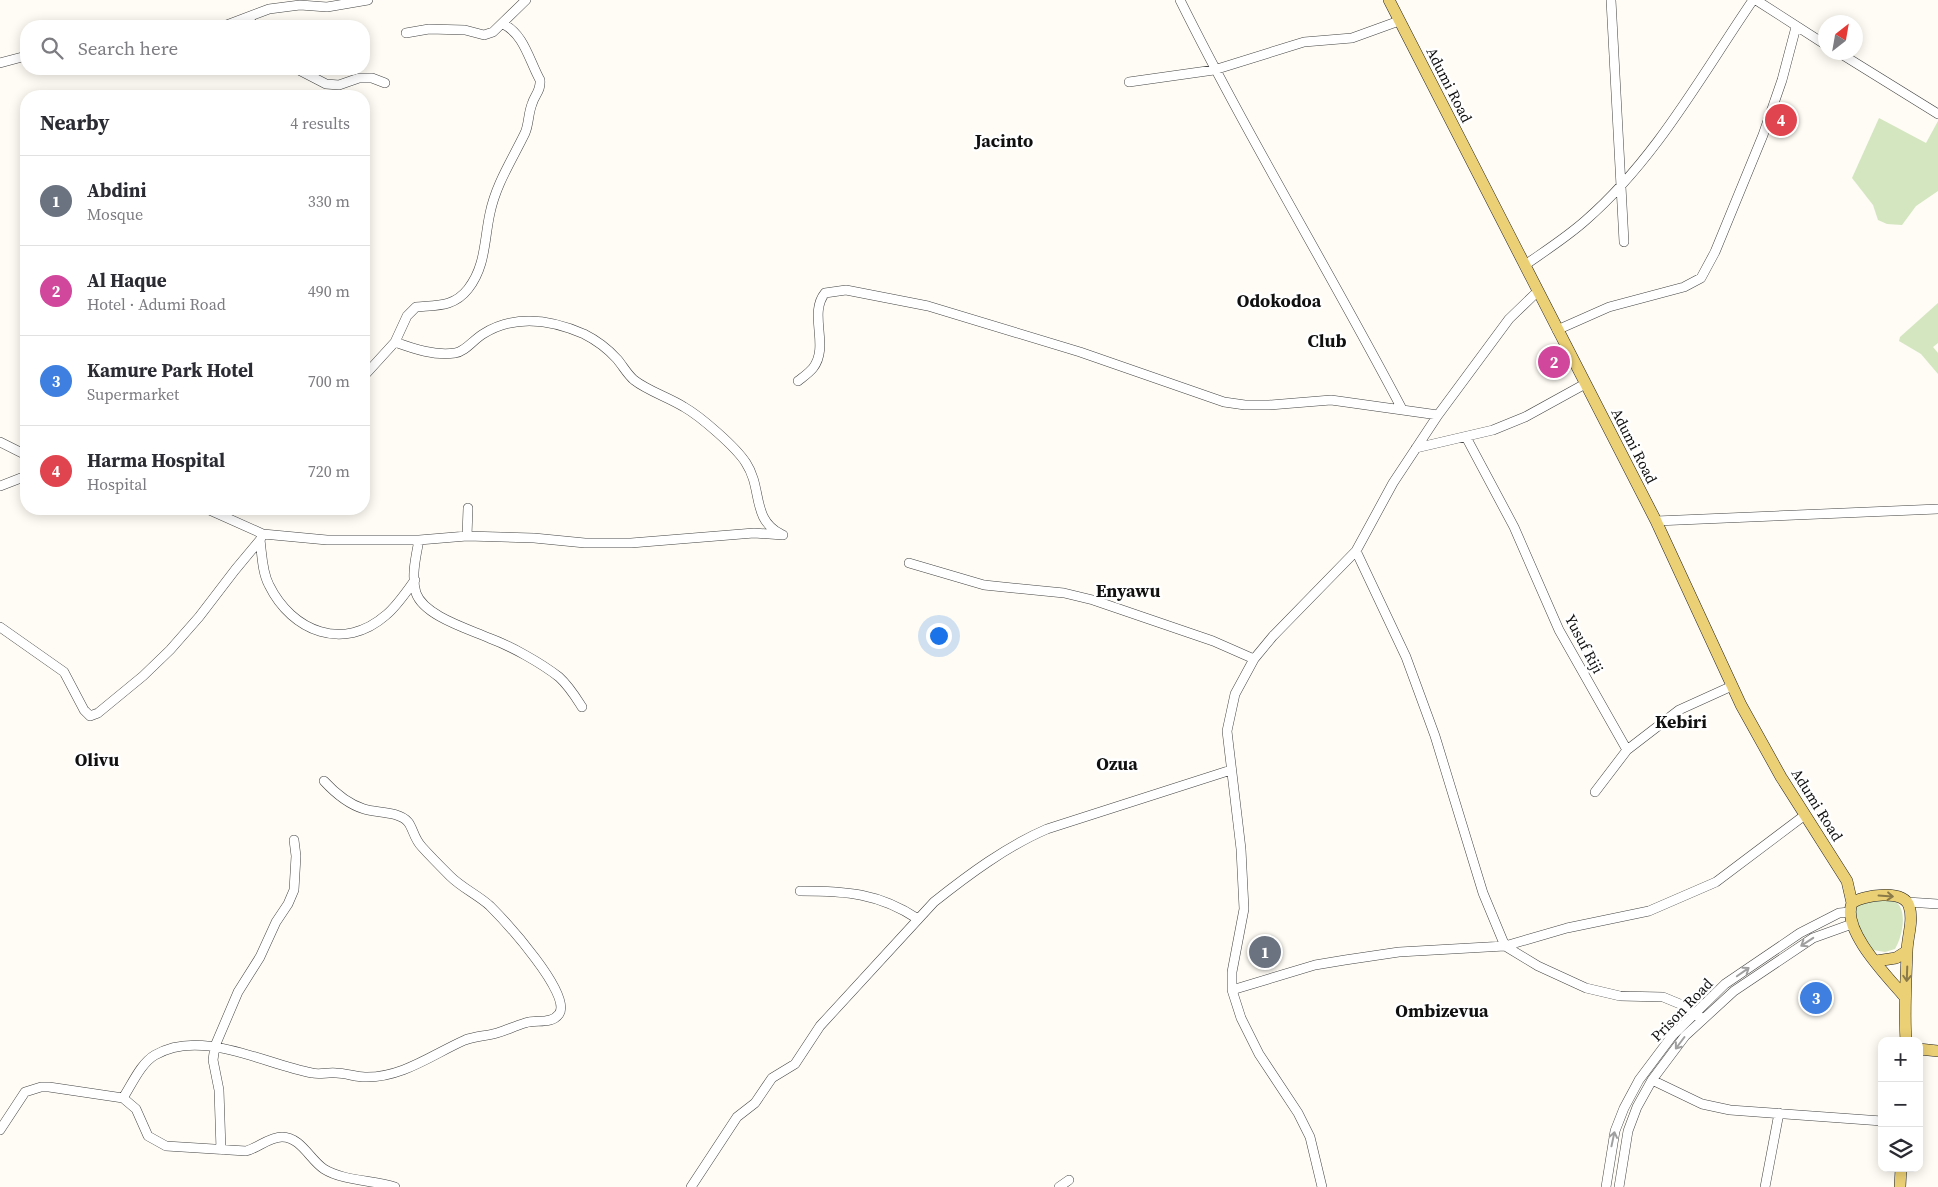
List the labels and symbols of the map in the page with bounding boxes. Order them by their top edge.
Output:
north arrow [1818,15,1863,60]
street label: Adumi Road [1421,43,1478,127]
pin: 4 [1765,101,1797,139]
district label: Jacinto [974,128,1033,153]
district label: Odokodoa [1237,288,1322,313]
district label: Club [1308,328,1346,353]
pin: 2 [1538,343,1570,381]
street label: Adumi Road [1606,404,1663,488]
district label: Enyawu [1096,578,1160,603]
street label: Yusuf Riji [1560,611,1609,677]
your location [926,623,952,649]
district label: Kebiri [1655,709,1707,734]
district label: Olivu [75,747,119,772]
district label: Ozua [1096,751,1138,776]
street label: Adumi Road [1787,764,1848,846]
one-way arrow [1878,892,1894,901]
pin: 1 [1249,933,1281,971]
one-way arrow [1800,937,1814,947]
one-way arrow [1902,965,1912,981]
one-way arrow [1736,967,1750,977]
street label: Prison Road [1646,973,1718,1046]
pin: 3 [1800,979,1832,1017]
district label: Ombizevua [1395,998,1489,1023]
one-way arrow [1675,1036,1685,1050]
one-way arrow [1609,1131,1619,1147]

